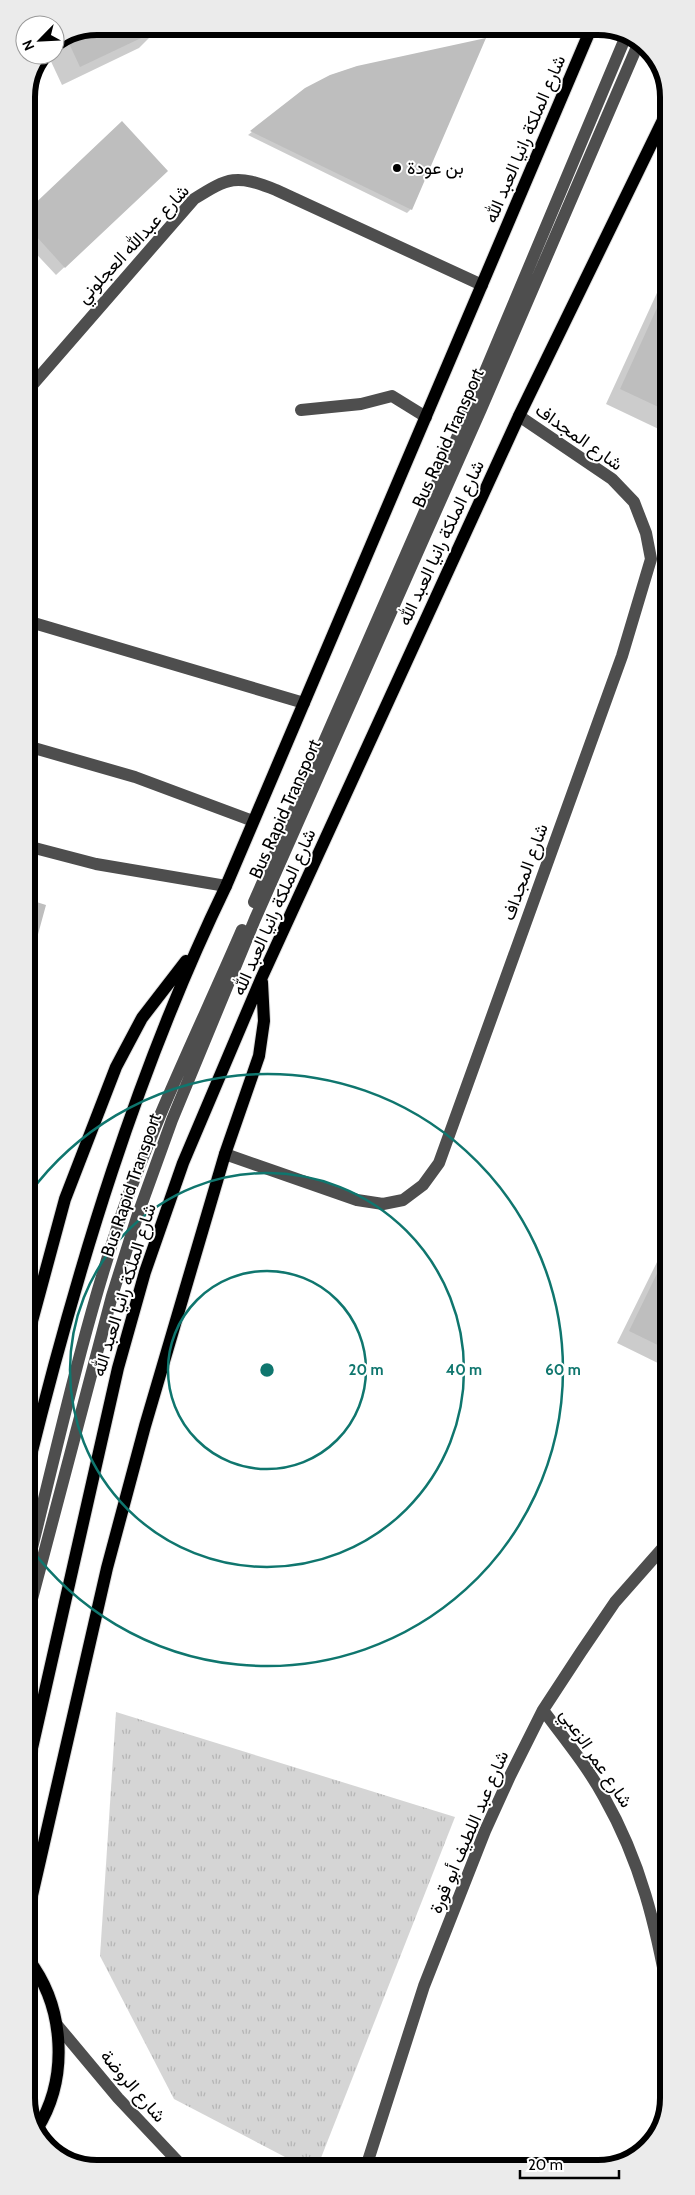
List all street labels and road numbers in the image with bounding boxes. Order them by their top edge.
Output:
street label: شارع الملكة رانيا العبد الله [480,52,571,227]
street label: شارع عبدالله العجلوني [72,180,197,311]
street label: Bus Rapid Transport [407,365,489,511]
street label: شارع المجداف [531,399,627,476]
street label: شارع الملكة رانيا العبد الله [393,457,490,630]
street label: Bus Rapid Transport [244,736,326,882]
street label: شارع المجداف [497,821,554,924]
street label: شارع الملكة رانيا العبد الله [227,825,322,999]
street label: Bus Rapid Transport [96,1110,166,1260]
street label: شارع الملكة رانيا العبد الله [87,1201,162,1380]
street label: شارع عمر الزعبي [551,1704,637,1814]
street label: شارع عبد اللطيف أبو قورة [425,1747,514,1917]
street label: شارع الروضة [95,2045,170,2127]

